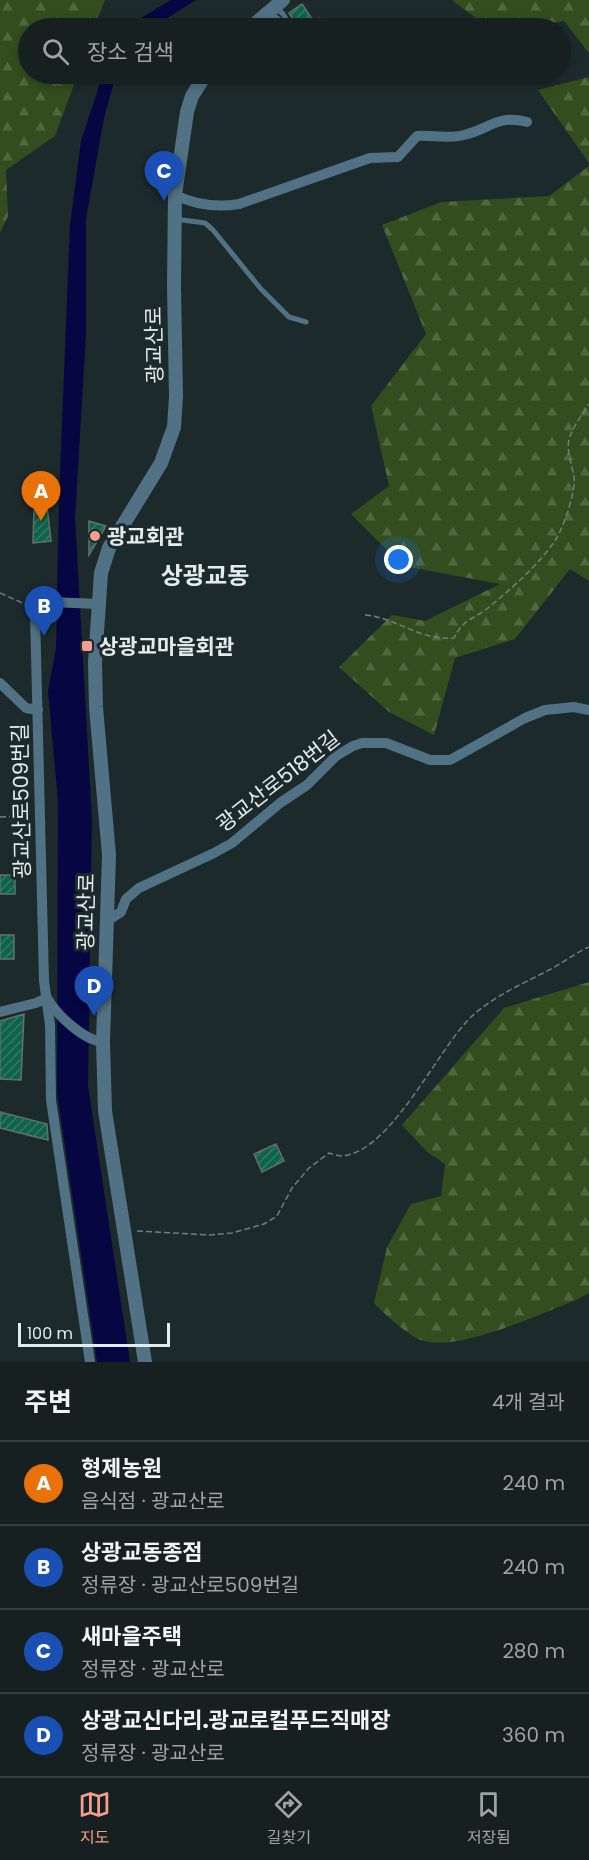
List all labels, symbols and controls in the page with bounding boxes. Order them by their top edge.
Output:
search box [18,18,571,84]
icon: search [39,35,72,68]
text: 장소 검색 [87,37,174,68]
pin: C [144,152,184,201]
street label: 광교산로 [139,306,169,384]
pin: A [22,472,60,521]
place label: 광교회관 [107,522,184,551]
marker: 광교회관 [88,529,102,543]
your location [384,545,413,574]
district label: 상광교동 [161,559,249,592]
pin: B [24,586,63,636]
place label: 상광교마을회관 [99,632,234,661]
marker: 상광교마을회관 [80,639,94,653]
street label: 광교산로509번길 [5,723,37,879]
street label: 광교산로518번길 [210,724,346,838]
street label: 광교산로 [71,873,101,951]
pin: D [74,966,113,1016]
scale bar [18,1320,170,1348]
text: 100 m [27,1322,73,1345]
text: 주변 [24,1384,72,1420]
text: 4개 결과 [492,1388,565,1416]
text: 형제농원 [81,1453,162,1484]
text: A [36,1469,51,1497]
text: 240 m [502,1469,565,1497]
text: 음식점 · 광교산로 [81,1487,225,1515]
text: 상광교동종점 [81,1537,202,1568]
text: B [37,1553,50,1581]
text: 240 m [502,1553,565,1581]
text: 정류장 · 광교산로509번길 [81,1571,299,1599]
text: 새마을주택 [81,1621,182,1652]
text: C [36,1637,51,1665]
text: 280 m [502,1637,565,1665]
text: 정류장 · 광교산로 [81,1655,225,1683]
text: 상광교신다리.광교로컬푸드직매장 [81,1705,391,1736]
text: D [36,1721,51,1749]
text: 360 m [502,1721,565,1749]
text: 정류장 · 광교산로 [81,1739,225,1767]
tab: 지도 [78,1788,111,1850]
tab: 길찾기 [267,1788,311,1850]
tab: 저장됨 [467,1788,511,1850]

